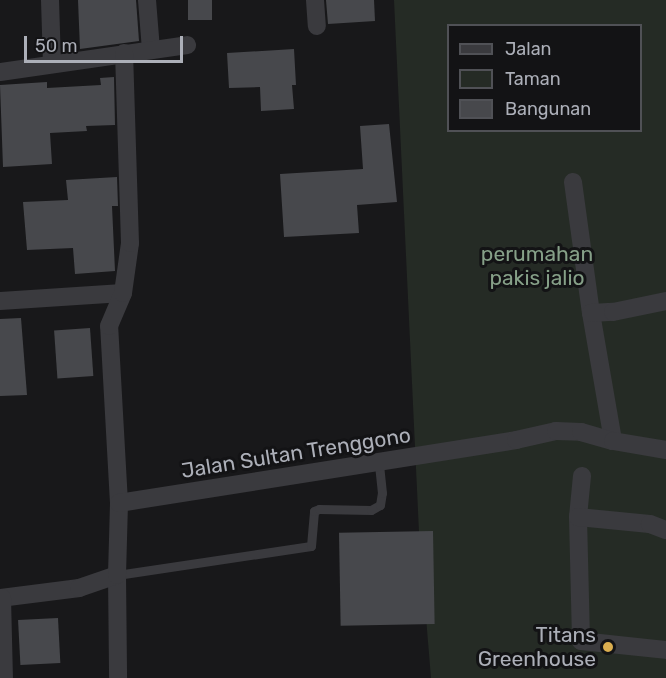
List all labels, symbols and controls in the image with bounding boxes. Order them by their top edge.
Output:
scale bar [27,24,186,62]
legend [447,24,642,132]
text: 50 m [35,35,78,57]
text: Jalan [505,38,552,60]
text: Taman [505,68,561,90]
text: Bangunan [505,98,591,120]
park label: perumahan pakis jalio [481,241,593,291]
street label: Jalan Sultan Trenggono [179,422,413,484]
place label: Titans Greenhouse [478,622,596,672]
marker: Titans Greenhouse [601,640,615,654]

